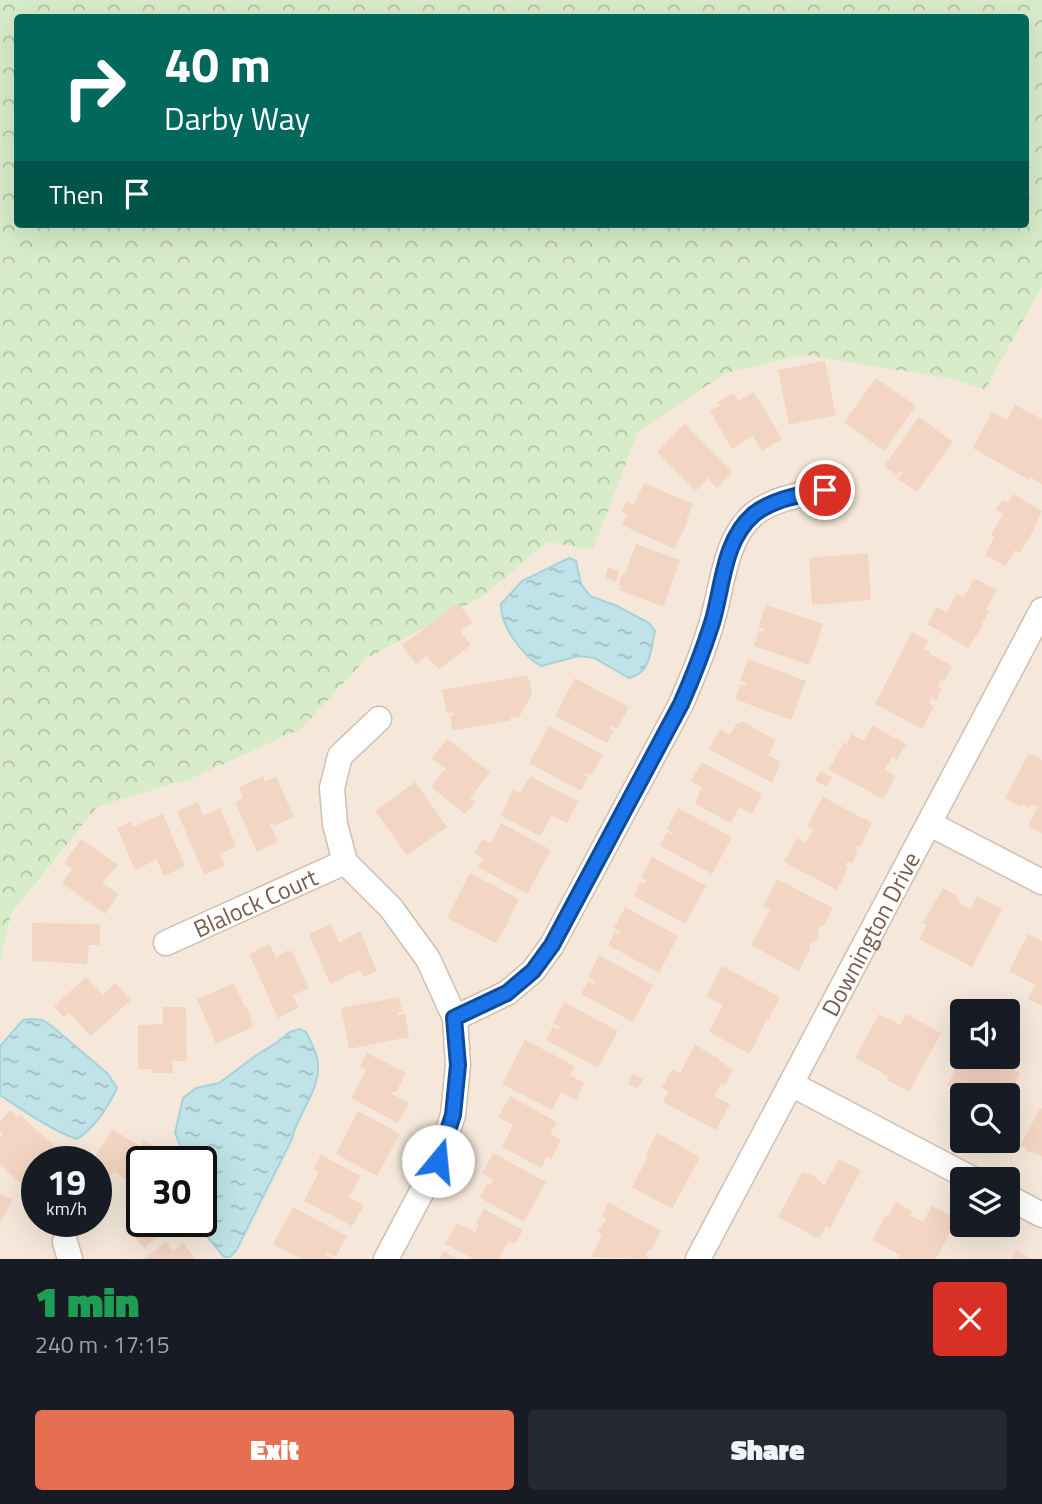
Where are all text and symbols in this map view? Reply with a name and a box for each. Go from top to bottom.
text: 40 m [164,26,271,101]
icon: right [49,42,140,133]
text: Darby Way [164,94,310,142]
text: Then [49,175,104,214]
icon: arrive [118,175,156,213]
pin [795,460,855,520]
icon: arrive [806,471,844,509]
street label: Downington Drive [812,845,929,1022]
street label: Blalock Court [187,859,324,946]
map controls [950,999,1020,1237]
button: sound [950,999,1020,1069]
button: search [950,1083,1020,1153]
position arrow [401,1124,475,1198]
speed limit sign: 30 [126,1146,217,1237]
text: 19 [47,1155,86,1209]
button: layers [950,1167,1020,1237]
text: km/h [46,1195,87,1222]
text: 1 min [35,1269,139,1333]
button: close [933,1282,1007,1356]
text: 240 m · 17:15 [35,1327,170,1362]
button: Exit [35,1410,514,1490]
button: Share [528,1410,1007,1490]

